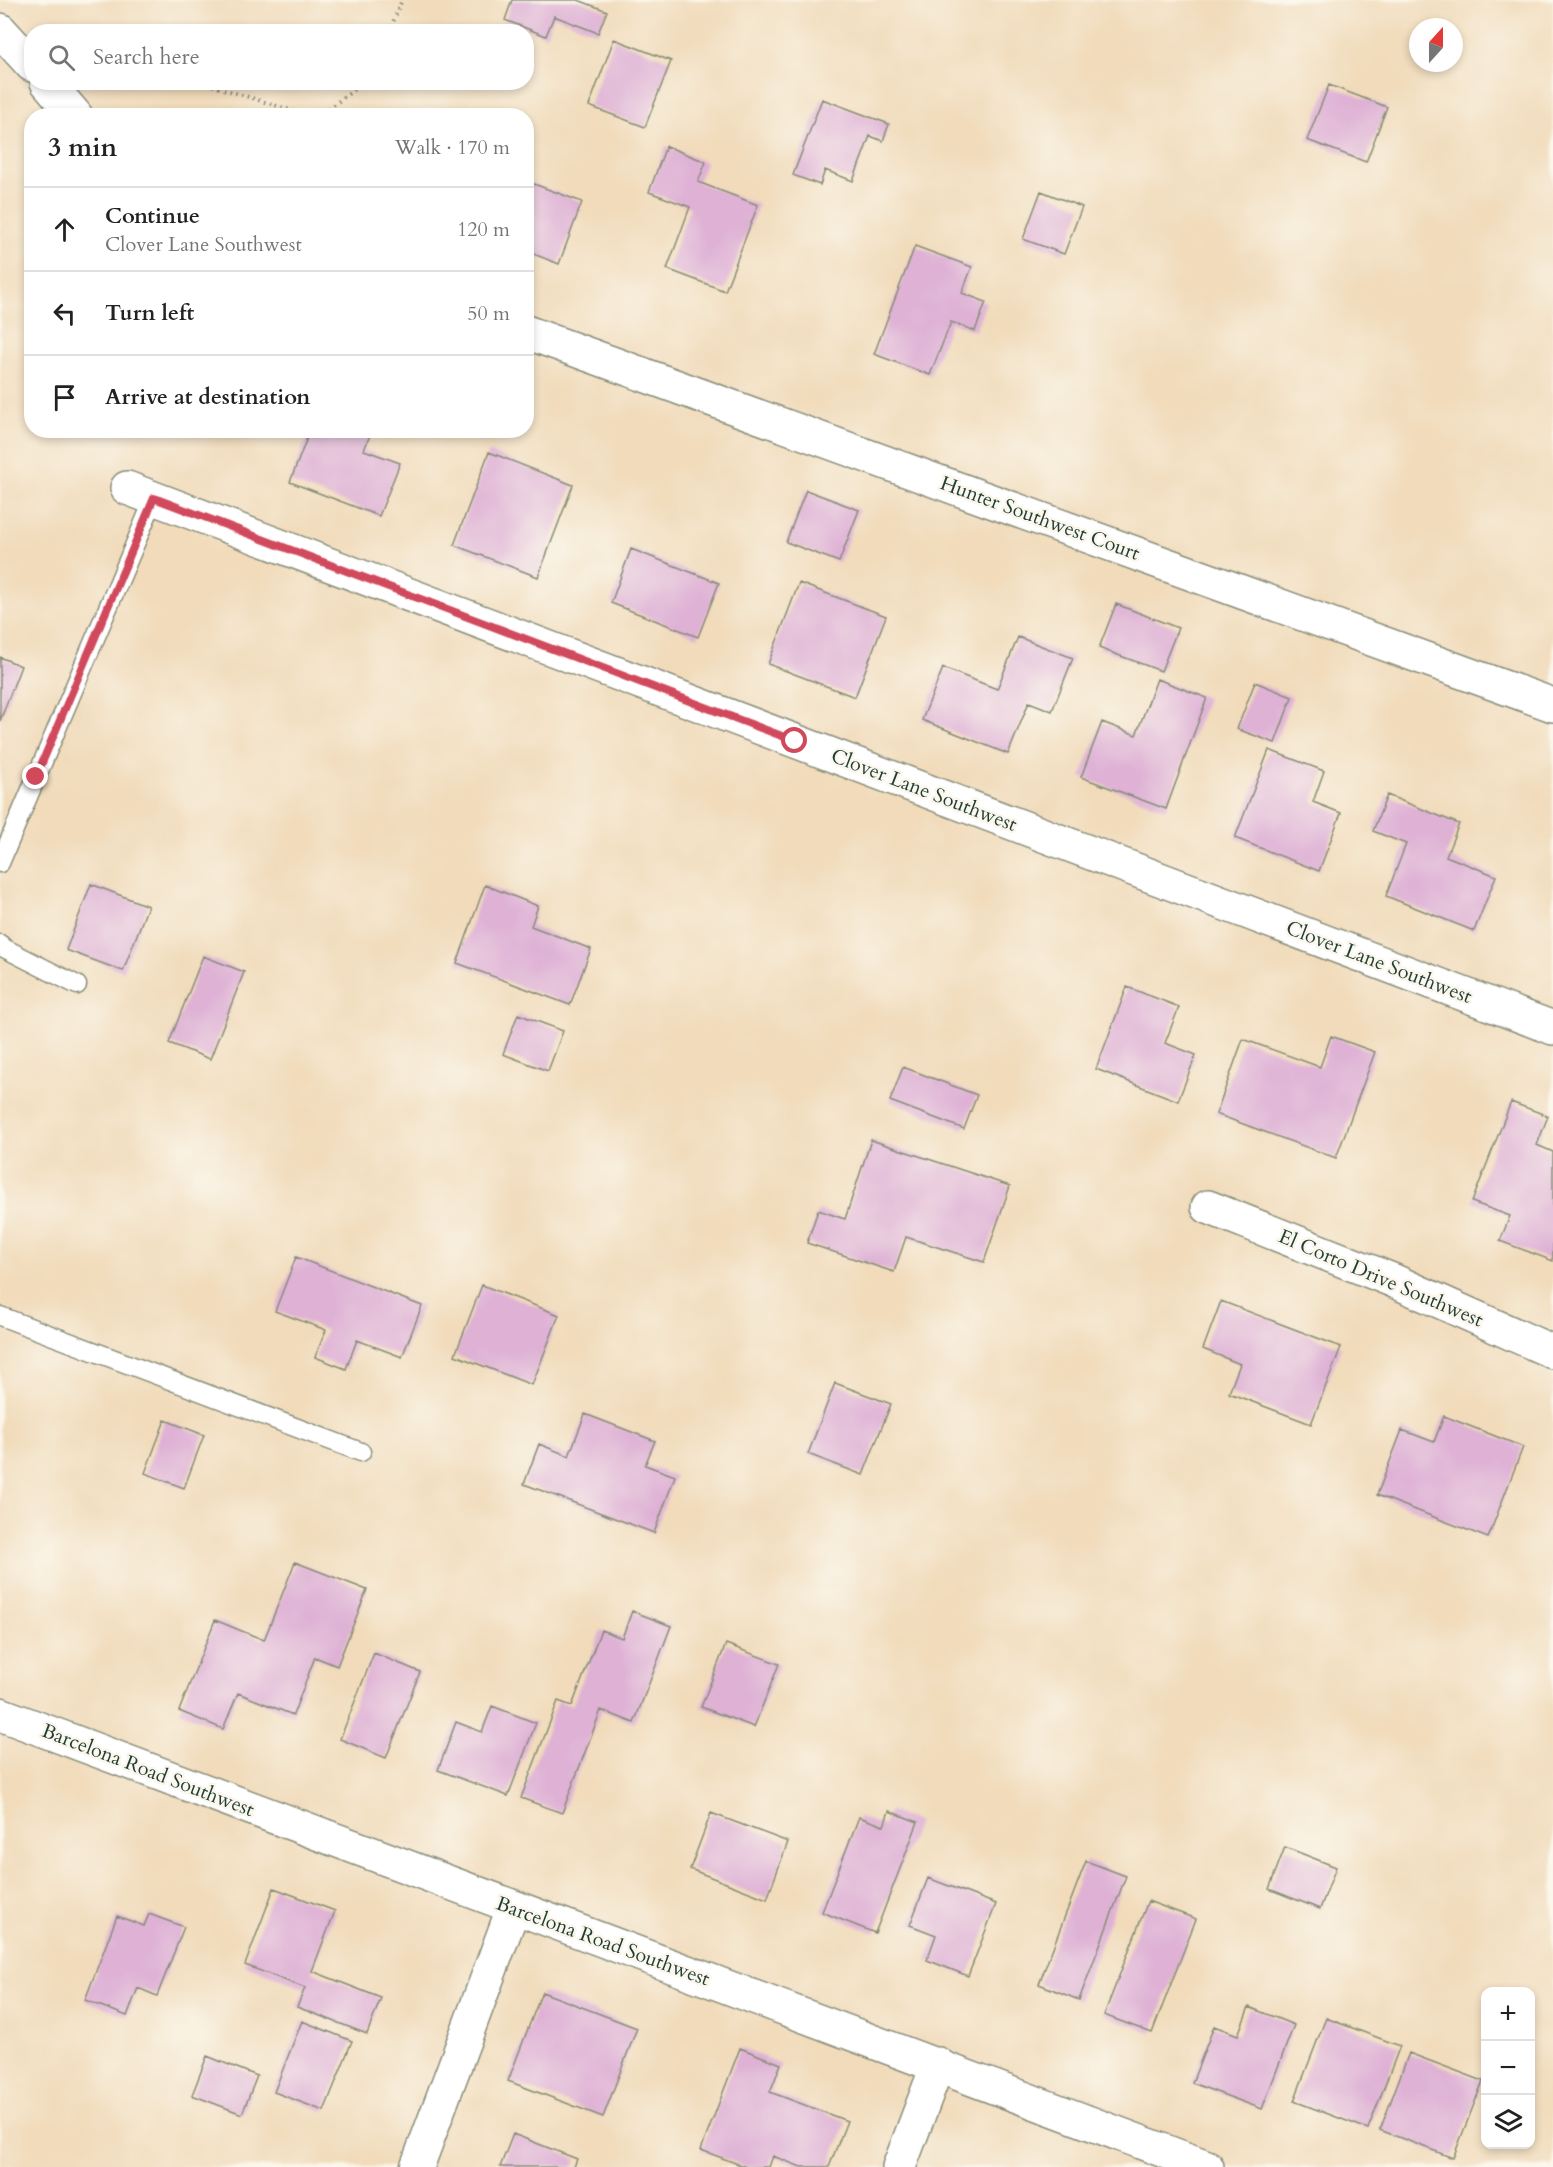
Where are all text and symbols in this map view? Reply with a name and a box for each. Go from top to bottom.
north arrow [1409,18,1463,72]
search box [24,24,534,90]
icon: search [45,41,78,74]
text: Search here [93,42,200,72]
text: 3 min [48,130,117,165]
text: Walk · 170 m [395,134,510,161]
text: Continue [105,201,200,231]
icon: ahead [48,213,81,246]
text: 120 m [457,216,510,243]
text: Clover Lane Southwest [105,231,302,258]
icon: left [48,297,81,330]
text: Turn left [105,298,194,328]
text: 50 m [467,300,510,327]
icon: arrive [48,381,81,414]
text: Arrive at destination [105,382,310,412]
street label: Hunter Southwest Court [937,469,1144,567]
route start [781,727,807,753]
street label: Clover Lane Southwest [827,742,1021,838]
route end [22,763,48,789]
street label: Clover Lane Southwest [1282,914,1476,1010]
street label: El Corto Drive Southwest [1275,1223,1488,1334]
street label: Barcelona Road Southwest [38,1717,259,1823]
street label: Barcelona Road Southwest [492,1890,714,1992]
map controls [1481,1987,1535,2149]
button: + [1481,1987,1535,2041]
button: − [1481,2041,1535,2095]
button: layers [1481,2095,1535,2149]

